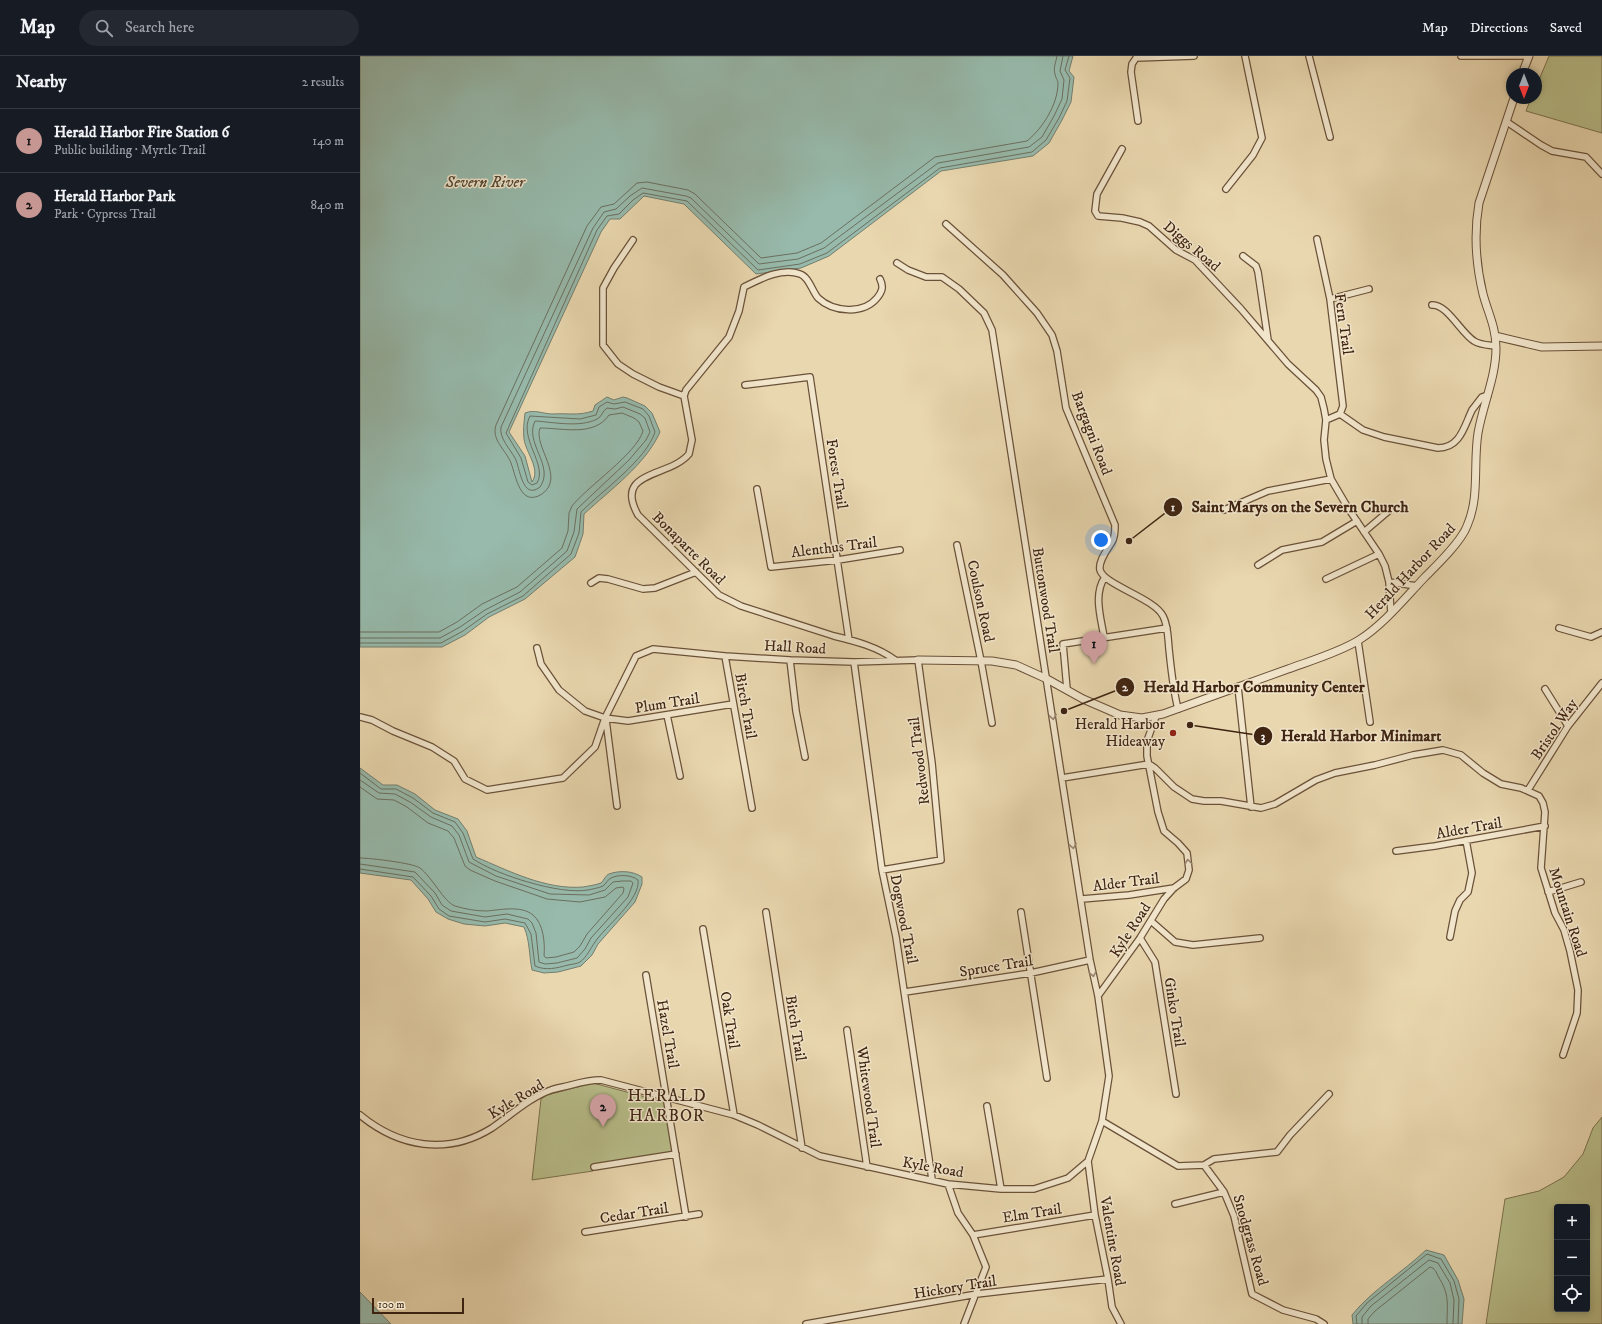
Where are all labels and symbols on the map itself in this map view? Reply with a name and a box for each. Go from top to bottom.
north arrow [1506,68,1542,104]
water label: Severn River [444,172,526,192]
street label: Diggs Road [1159,217,1225,276]
street label: Fern Trail [1330,292,1357,356]
street label: Bargagni Road [1067,389,1116,478]
street label: Forest Trail [822,438,852,511]
callout: Saint Marys on the Severn Church [1163,493,1417,521]
text: Saint Marys on the Severn Church [1191,497,1409,517]
text: 1 [1171,500,1176,515]
street label: Bonaparte Road [648,508,730,589]
street label: Herald Harbor Road [1361,519,1460,623]
your location [1091,530,1111,550]
street label: Alenthus Trail [790,533,878,562]
street label: Buttonwood Trail [1028,546,1063,655]
street label: Coulson Road [963,558,999,644]
pin: 1 [1081,631,1107,664]
street label: Hall Road [763,636,827,659]
street label: Birch Trail [730,672,761,741]
callout: Herald Harbor Community Center [1115,673,1373,701]
text: Herald Harbor Community Center [1143,677,1366,697]
text: 2 [1122,680,1129,695]
street label: Plum Trail [633,689,701,718]
street label: Bristol Way [1527,694,1582,764]
one-way arrow [1048,714,1057,720]
street label: Redwood Trail [905,715,934,806]
place label: Herald Harbor Hideaway [1075,715,1166,751]
callout: Herald Harbor Minimart [1253,722,1449,750]
text: Herald Harbor Minimart [1281,726,1442,746]
marker: Herald Harbor Hideaway [1168,728,1178,738]
text: 3 [1261,729,1266,744]
street label: Alder Trail [1435,813,1504,844]
one-way arrow [1068,842,1077,849]
one-way arrow [1184,859,1193,865]
street label: Mountain Road [1544,865,1591,960]
street label: Alder Trail [1092,869,1161,896]
street label: Dogwood Trail [885,873,922,966]
street label: Kyle Road [1106,899,1155,961]
street label: Spruce Trail [958,951,1035,982]
one-way arrow [1089,971,1097,977]
street label: Ginko Trail [1160,976,1189,1049]
street label: Oak Trail [716,990,743,1051]
street label: Birch Trail [781,994,810,1063]
street label: Hazel Trail [652,998,683,1070]
street label: Whitewood Trail [852,1044,885,1149]
street label: Kyle Road [485,1075,548,1123]
district label: HERALD HARBOR [627,1085,707,1127]
pin: 2 [590,1094,616,1127]
street label: Kyle Road [901,1153,965,1182]
street label: Snodgrass Road [1228,1192,1273,1288]
street label: Valentine Road [1095,1194,1130,1288]
street label: Cedar Trail [599,1199,670,1228]
street label: Elm Trail [1001,1199,1064,1228]
street label: Hickory Trail [912,1272,998,1303]
scale bar [372,1296,464,1315]

